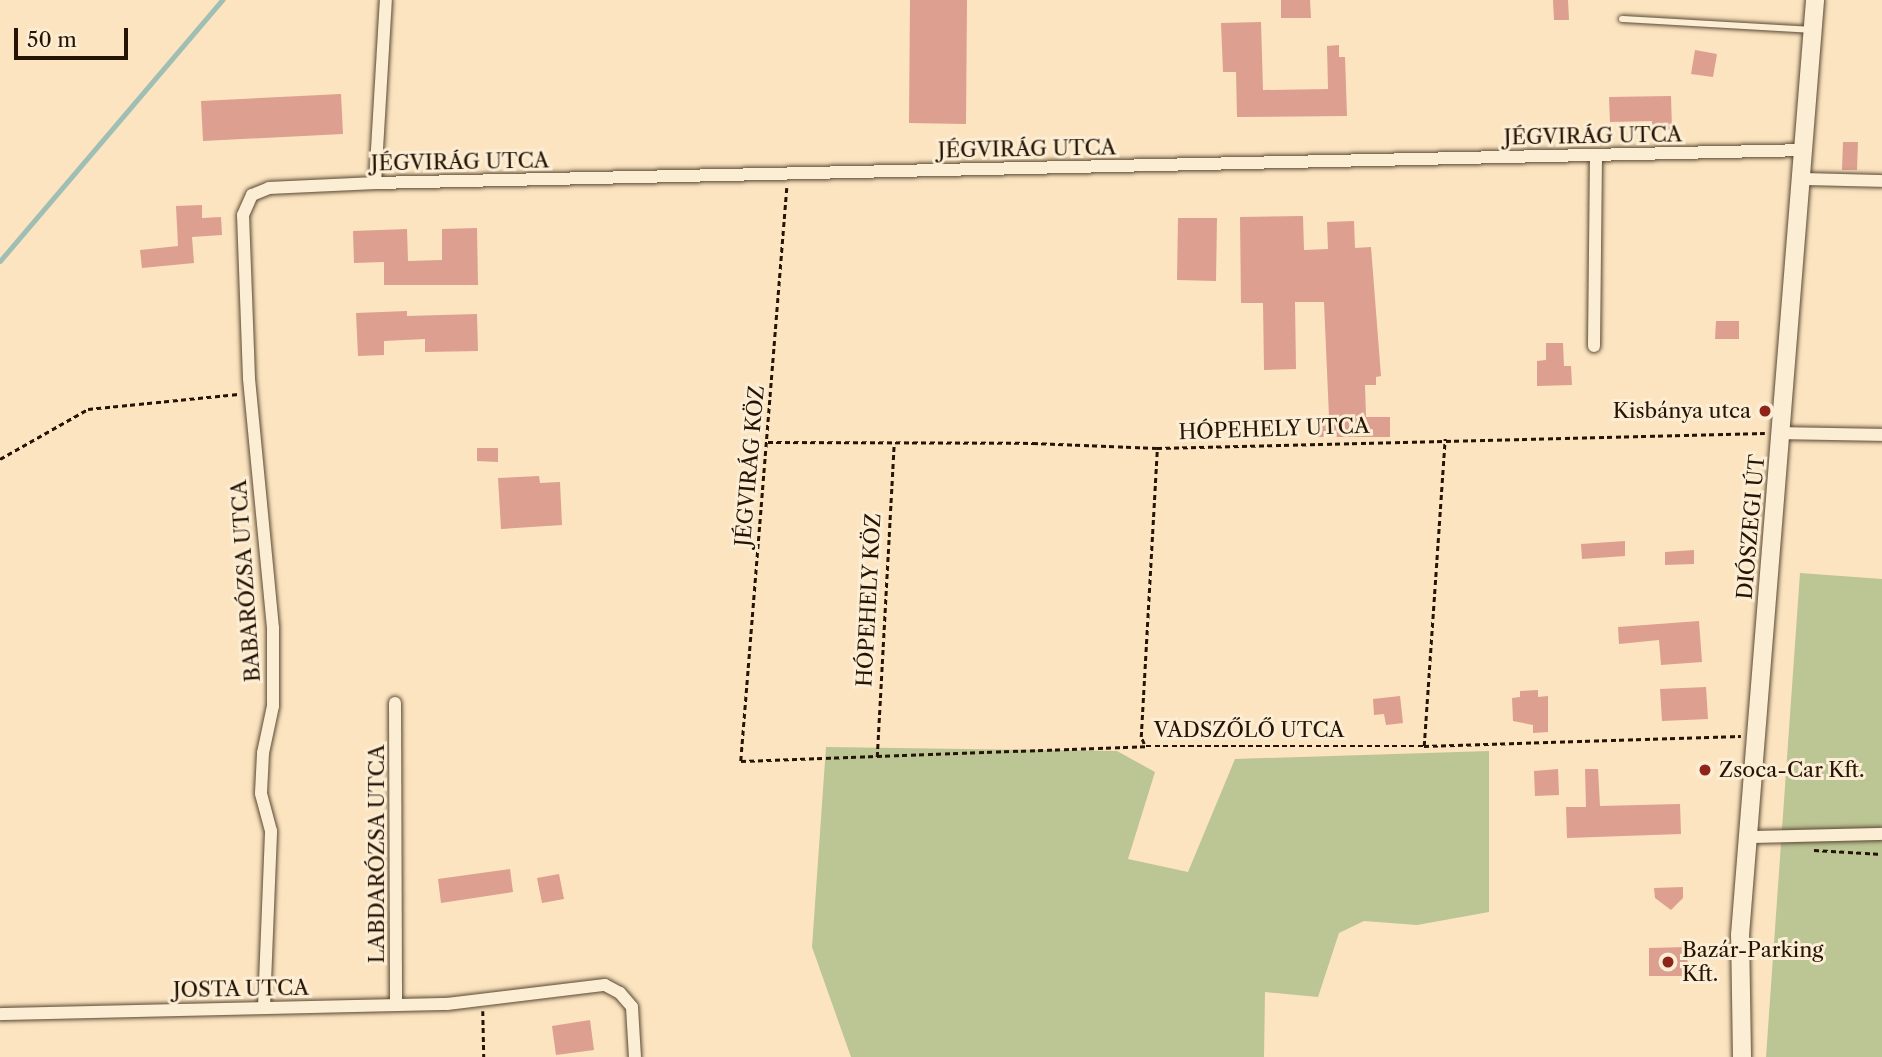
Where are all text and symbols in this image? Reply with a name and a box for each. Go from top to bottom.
scale bar [18,14,131,58]
text: 50 m [27,27,77,52]
street label: JÉGVIRÁG UTCA [1504,122,1682,150]
street label: JÉGVIRÁG UTCA [938,135,1116,163]
street label: JÉGVIRÁG UTCA [371,148,549,176]
street label: JÉGVIRÁG KÖZ [730,384,770,548]
place label: Kisbánya utca [1612,398,1751,424]
marker: Kisbánya utca [1757,403,1773,419]
street label: HÓPEHELY UTCA [1178,413,1370,445]
street label: DIÓSZEGI ÚT [1732,453,1770,601]
street label: BABARÓZSA UTCA [226,479,266,683]
street label: HÓPEHELY KÖZ [852,512,886,688]
street label: VADSZŐLŐ UTCA [1154,717,1344,743]
street label: LABDARÓZSA UTCA [364,744,390,964]
place label: Zsoca-Car Kft. [1719,757,1865,783]
marker: Zsoca-Car Kft. [1697,762,1713,778]
place label: Bazár-Parking Kft. [1682,937,1823,987]
marker: Bazár-Parking Kft. [1660,954,1676,970]
street label: JOSTA UTCA [173,975,309,1003]

